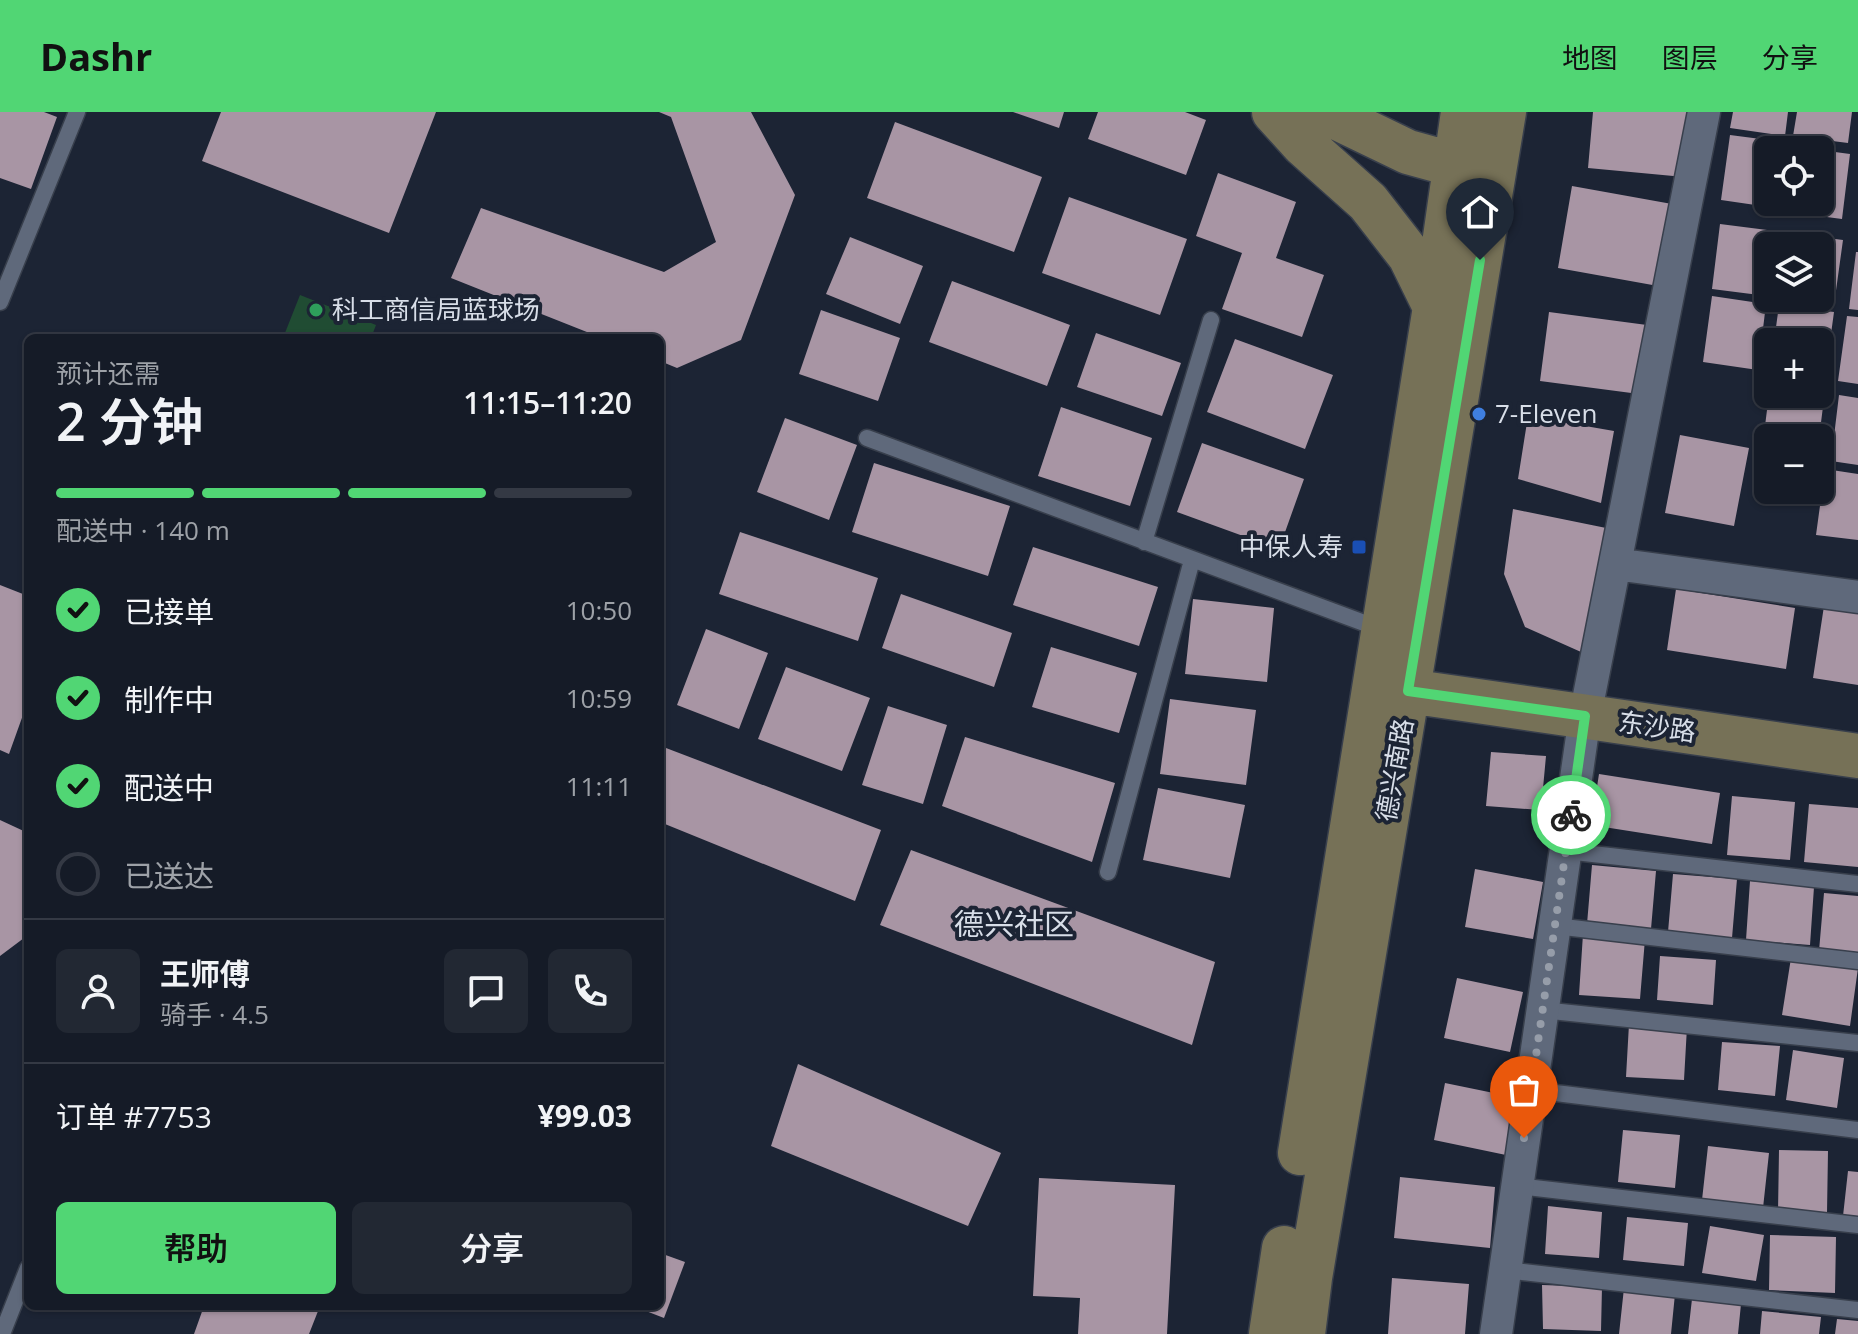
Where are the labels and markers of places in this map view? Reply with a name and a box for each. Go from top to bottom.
pin [1446,178,1514,260]
place label: 科工商信局蓝球场 [332,291,540,327]
marker: 科工商信局蓝球场 [307,301,325,319]
place label: 7-Eleven [1495,395,1597,431]
marker: 7-Eleven [1470,405,1488,423]
place label: 中保人寿 [1239,528,1343,564]
marker: 中保人寿 [1350,538,1368,556]
pin [1490,1056,1558,1138]

